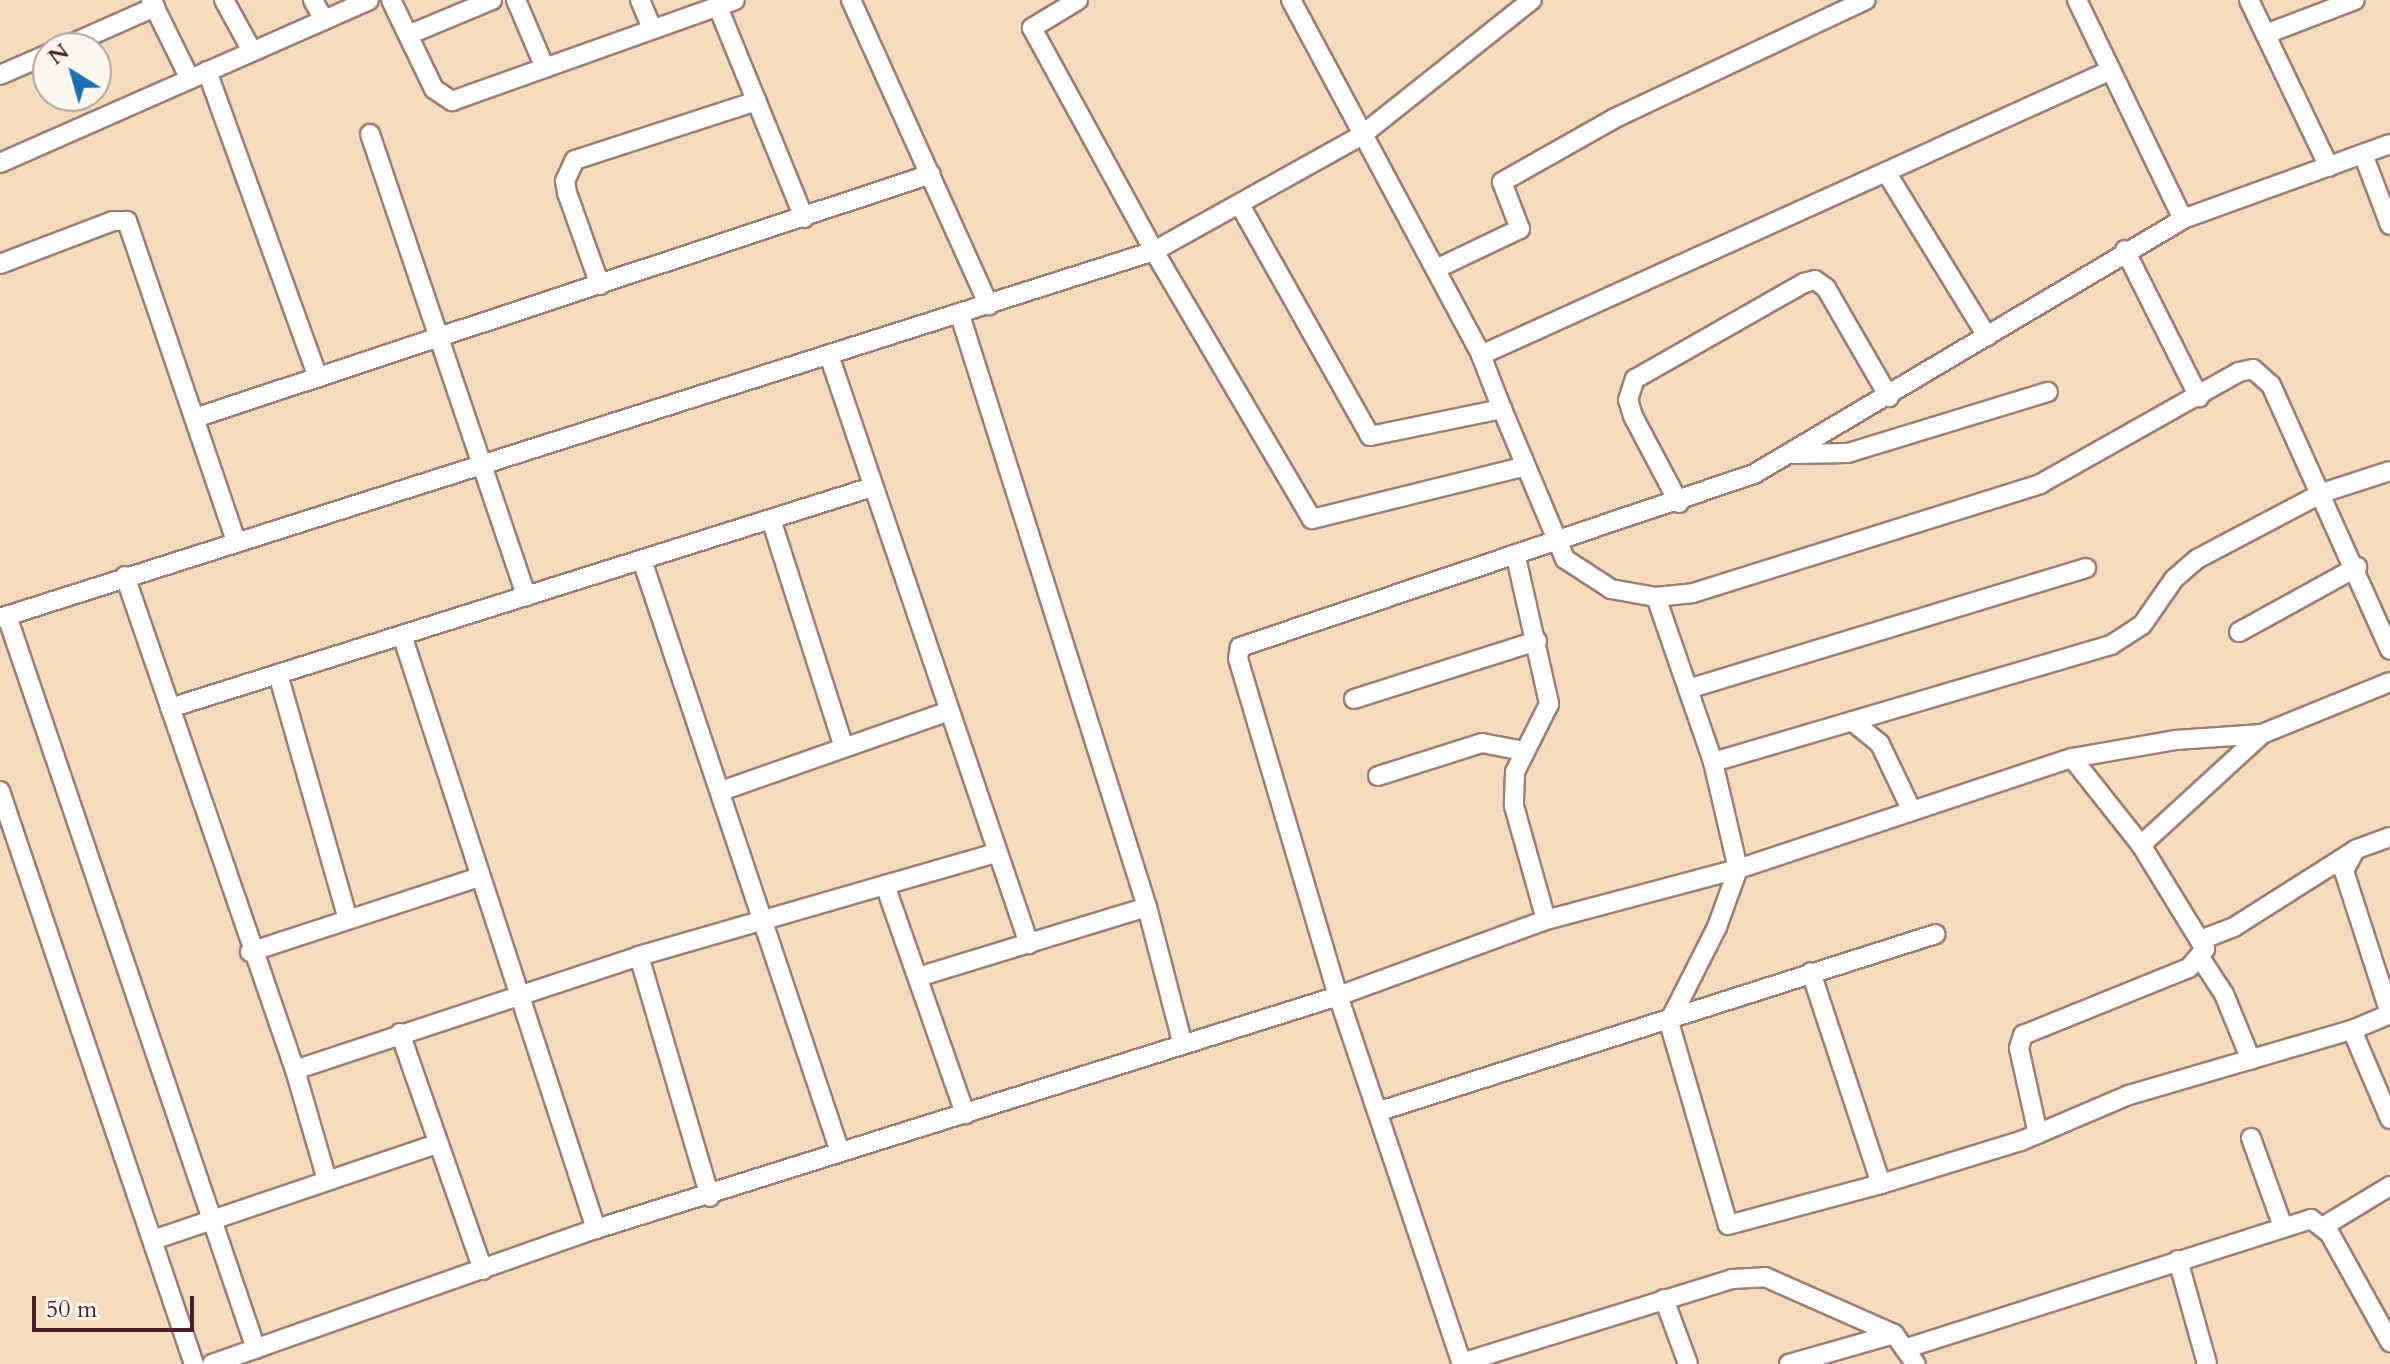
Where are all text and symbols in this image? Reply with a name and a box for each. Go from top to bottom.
north arrow [32,32,112,112]
text: N [42,37,75,72]
scale bar [36,1280,198,1330]
text: 50 m [46,1293,97,1326]

